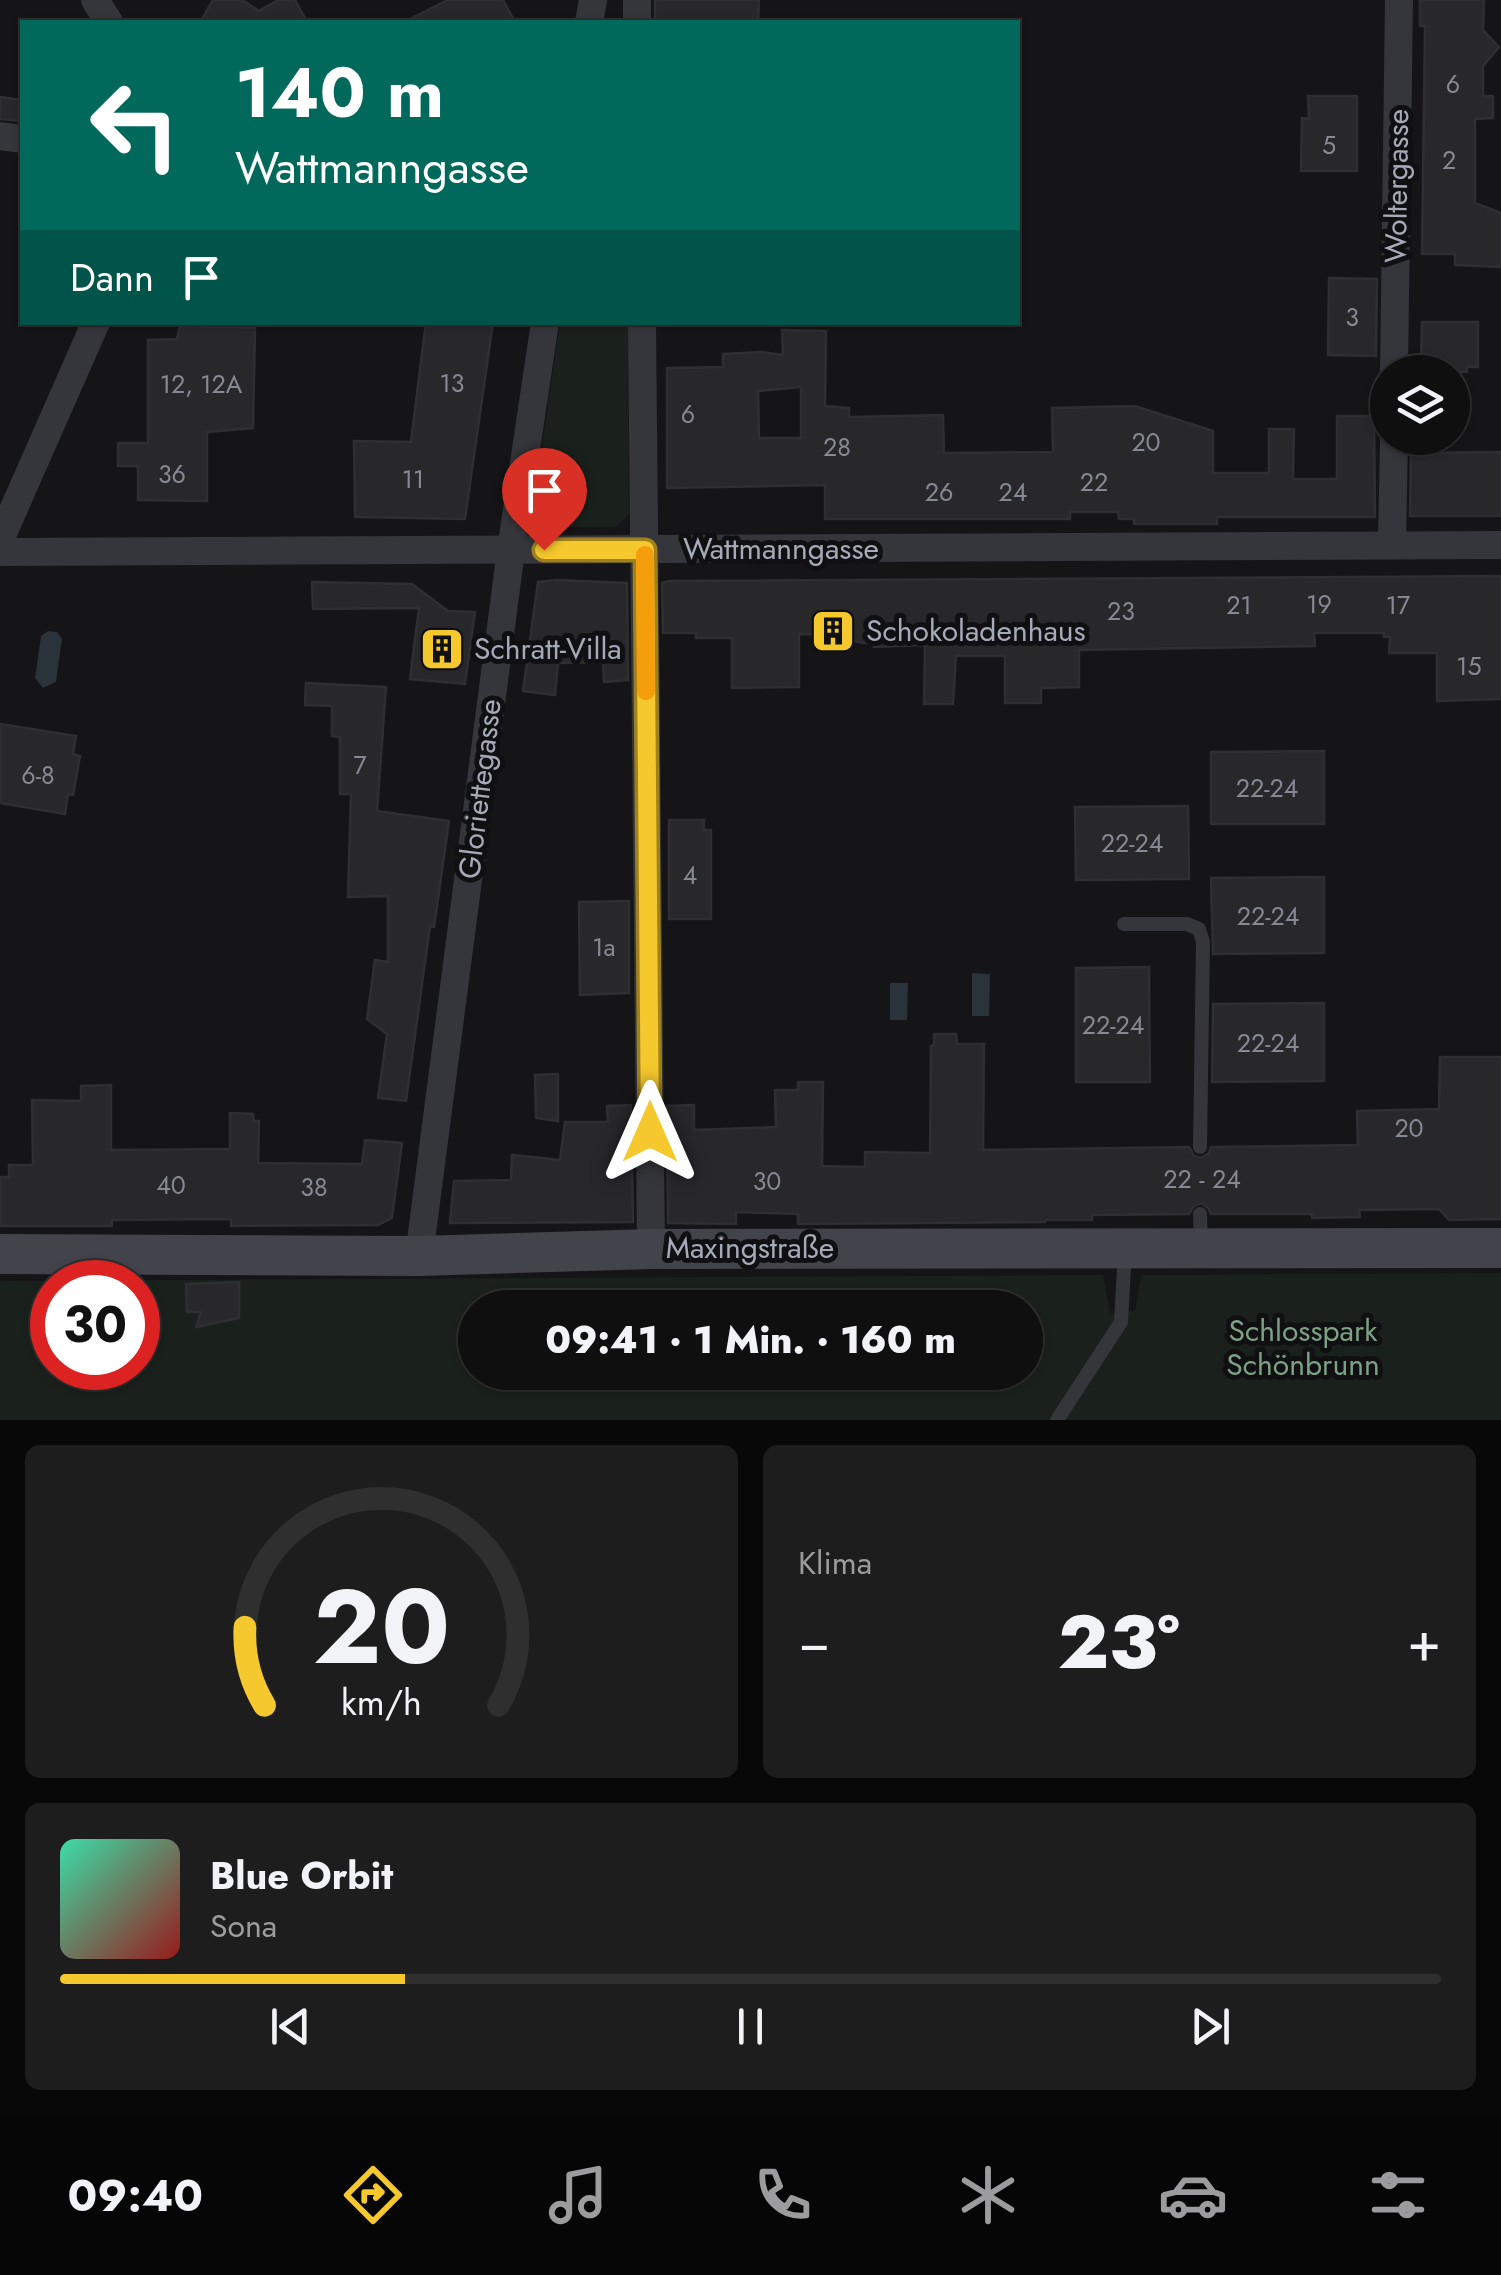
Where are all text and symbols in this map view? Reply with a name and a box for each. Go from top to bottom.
text: 140 m [235,42,444,143]
icon: left [70,60,200,190]
house number: 6 [1446,66,1460,102]
street label: Woltergasse [1374,109,1419,263]
house number: 5 [1322,127,1336,163]
text: Wattmanngasse [235,135,529,200]
house number: 2 [1442,142,1456,178]
text: Dann [70,250,154,305]
icon: arrive [174,250,229,305]
house number: 3 [1345,299,1359,335]
map controls [1370,355,1470,455]
button: layers [1370,355,1470,455]
house number: 13 [440,365,464,401]
house number: 12, 12A [160,366,243,402]
house number: 6 [681,396,695,432]
house number: 20 [1131,424,1161,460]
house number: 28 [823,429,851,465]
pin [502,448,587,551]
house number: 36 [158,456,186,492]
house number: 11 [402,461,424,497]
icon: arrive [517,463,572,518]
house number: 22 [1080,464,1108,500]
house number: 26 [925,474,953,510]
house number: 24 [999,474,1027,510]
street label: Wattmanngasse [683,527,879,570]
house number: 19 [1306,586,1332,622]
house number: 21 [1226,587,1252,623]
house number: 17 [1386,587,1410,623]
house number: 23 [1107,593,1135,629]
building icon: Schokoladenhaus [810,608,856,654]
place label: Schokoladenhaus [866,609,1086,652]
building icon: Schratt-Villa [419,626,465,672]
place label: Schratt-Villa [474,627,622,670]
house number: 15 [1456,648,1482,684]
street label: Gloriettegasse [447,696,512,881]
house number: 7 [353,747,367,783]
house number: 6-8 [21,757,55,793]
house number: 22-24 [1236,770,1298,806]
house number: 22-24 [1101,825,1163,861]
house number: 4 [683,857,697,893]
house number: 22-24 [1237,898,1299,934]
house number: 1a [592,929,616,965]
house number: 22-24 [1082,1007,1144,1043]
house number: 22-24 [1237,1025,1299,1061]
position arrow [598,1080,702,1184]
house number: 20 [1394,1110,1424,1146]
house number: 22 - 24 [1163,1161,1241,1197]
house number: 30 [753,1163,781,1199]
house number: 40 [156,1167,186,1203]
house number: 38 [300,1169,328,1205]
street label: Maxingstraße [666,1226,834,1269]
speed limit sign: 30 [30,1260,160,1390]
park label: Schlosspark Schönbrunn [1226,1309,1380,1386]
text: 09:41 · 1 Min. · 160 m [545,1312,956,1367]
text: Klima [798,1540,872,1586]
text: 20 [313,1552,450,1702]
text: 23° [1058,1588,1180,1696]
text: − [798,1602,830,1682]
text: + [1407,1602,1441,1682]
text: km/h [341,1677,422,1728]
text: Blue Orbit [210,1848,393,1903]
text: Sona [210,1903,277,1949]
icon: previous [263,1999,318,2054]
icon: pause [723,1999,778,2054]
icon: next [1183,1999,1238,2054]
icon: directions [338,2160,408,2230]
icon: music [543,2160,613,2230]
icon: phone [748,2160,818,2230]
icon: climate [953,2160,1023,2230]
icon: car [1158,2160,1228,2230]
icon: filters [1363,2160,1433,2230]
text: 09:40 [68,2163,203,2228]

